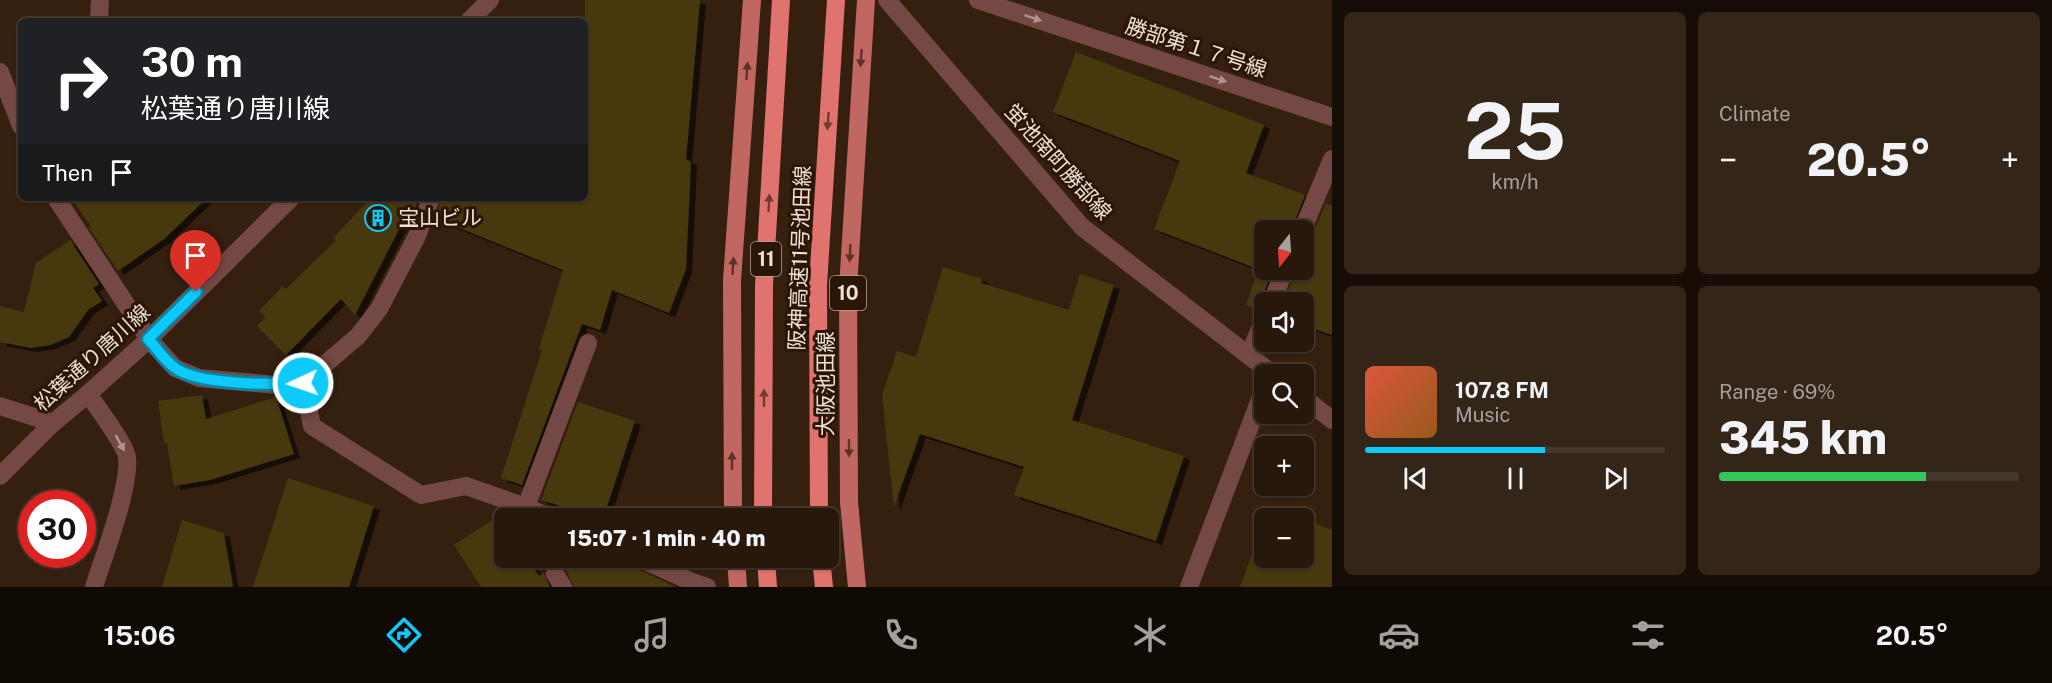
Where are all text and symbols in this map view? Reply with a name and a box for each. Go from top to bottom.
street label: 勝部第１７号線 [1122,13,1270,82]
one-way arrow [1024,14,1042,24]
text: 30 m [141,37,243,86]
icon: right [42,42,120,120]
one-way arrow [857,49,866,68]
one-way arrow [742,62,752,81]
one-way arrow [1209,75,1227,85]
text: 25 [1464,85,1566,177]
text: 松葉通り唐川線 [141,92,330,124]
street label: 蛍池南町勝部線 [1000,99,1117,225]
text: Climate [1719,102,1791,126]
one-way arrow [824,112,833,131]
text: 20.5° [1807,133,1931,186]
text: − [1719,141,1737,179]
text: + [2001,141,2019,179]
icon: arrive [105,156,138,189]
text: Then [42,160,93,186]
street label: 阪神高速11号池田線 [784,165,815,351]
text: km/h [1491,170,1539,194]
one-way arrow [765,193,774,212]
building icon: 宝山ビル [363,203,393,233]
place label: 宝山ビル [398,205,482,230]
north arrow [1254,220,1314,280]
map controls [1254,220,1314,568]
pin [170,230,221,292]
icon: arrive [179,239,212,272]
road number: 11 [751,242,781,276]
one-way arrow [846,244,855,263]
one-way arrow [729,256,738,275]
road number: 10 [830,276,866,310]
button: sound [1254,292,1314,352]
street label: 松葉通り唐川線 [29,299,155,416]
street label: 大阪池田線 [813,332,838,437]
position arrow [271,351,335,415]
button: search [1254,364,1314,424]
text: 107.8 FM [1455,377,1549,403]
text: Range · 69% [1719,380,1835,404]
one-way arrow [759,388,768,407]
text: Music [1455,403,1510,427]
text: 345 km [1719,411,1887,464]
one-way arrow [115,435,125,452]
button: + [1254,436,1314,496]
one-way arrow [844,438,854,457]
one-way arrow [727,451,737,470]
icon: previous [1399,462,1432,495]
icon: pause [1499,462,1532,495]
icon: next [1599,462,1632,495]
speed limit sign: 30 [18,490,96,568]
button: − [1254,508,1314,568]
text: 15:07 · 1 min · 40 m [567,525,766,551]
icon: directions [383,614,425,656]
icon: music [631,614,673,656]
icon: phone [880,614,922,656]
icon: climate [1129,614,1171,656]
icon: car [1378,614,1420,656]
icon: filters [1627,614,1669,656]
text: 15:06 [103,619,176,651]
text: 20.5° [1876,619,1949,651]

